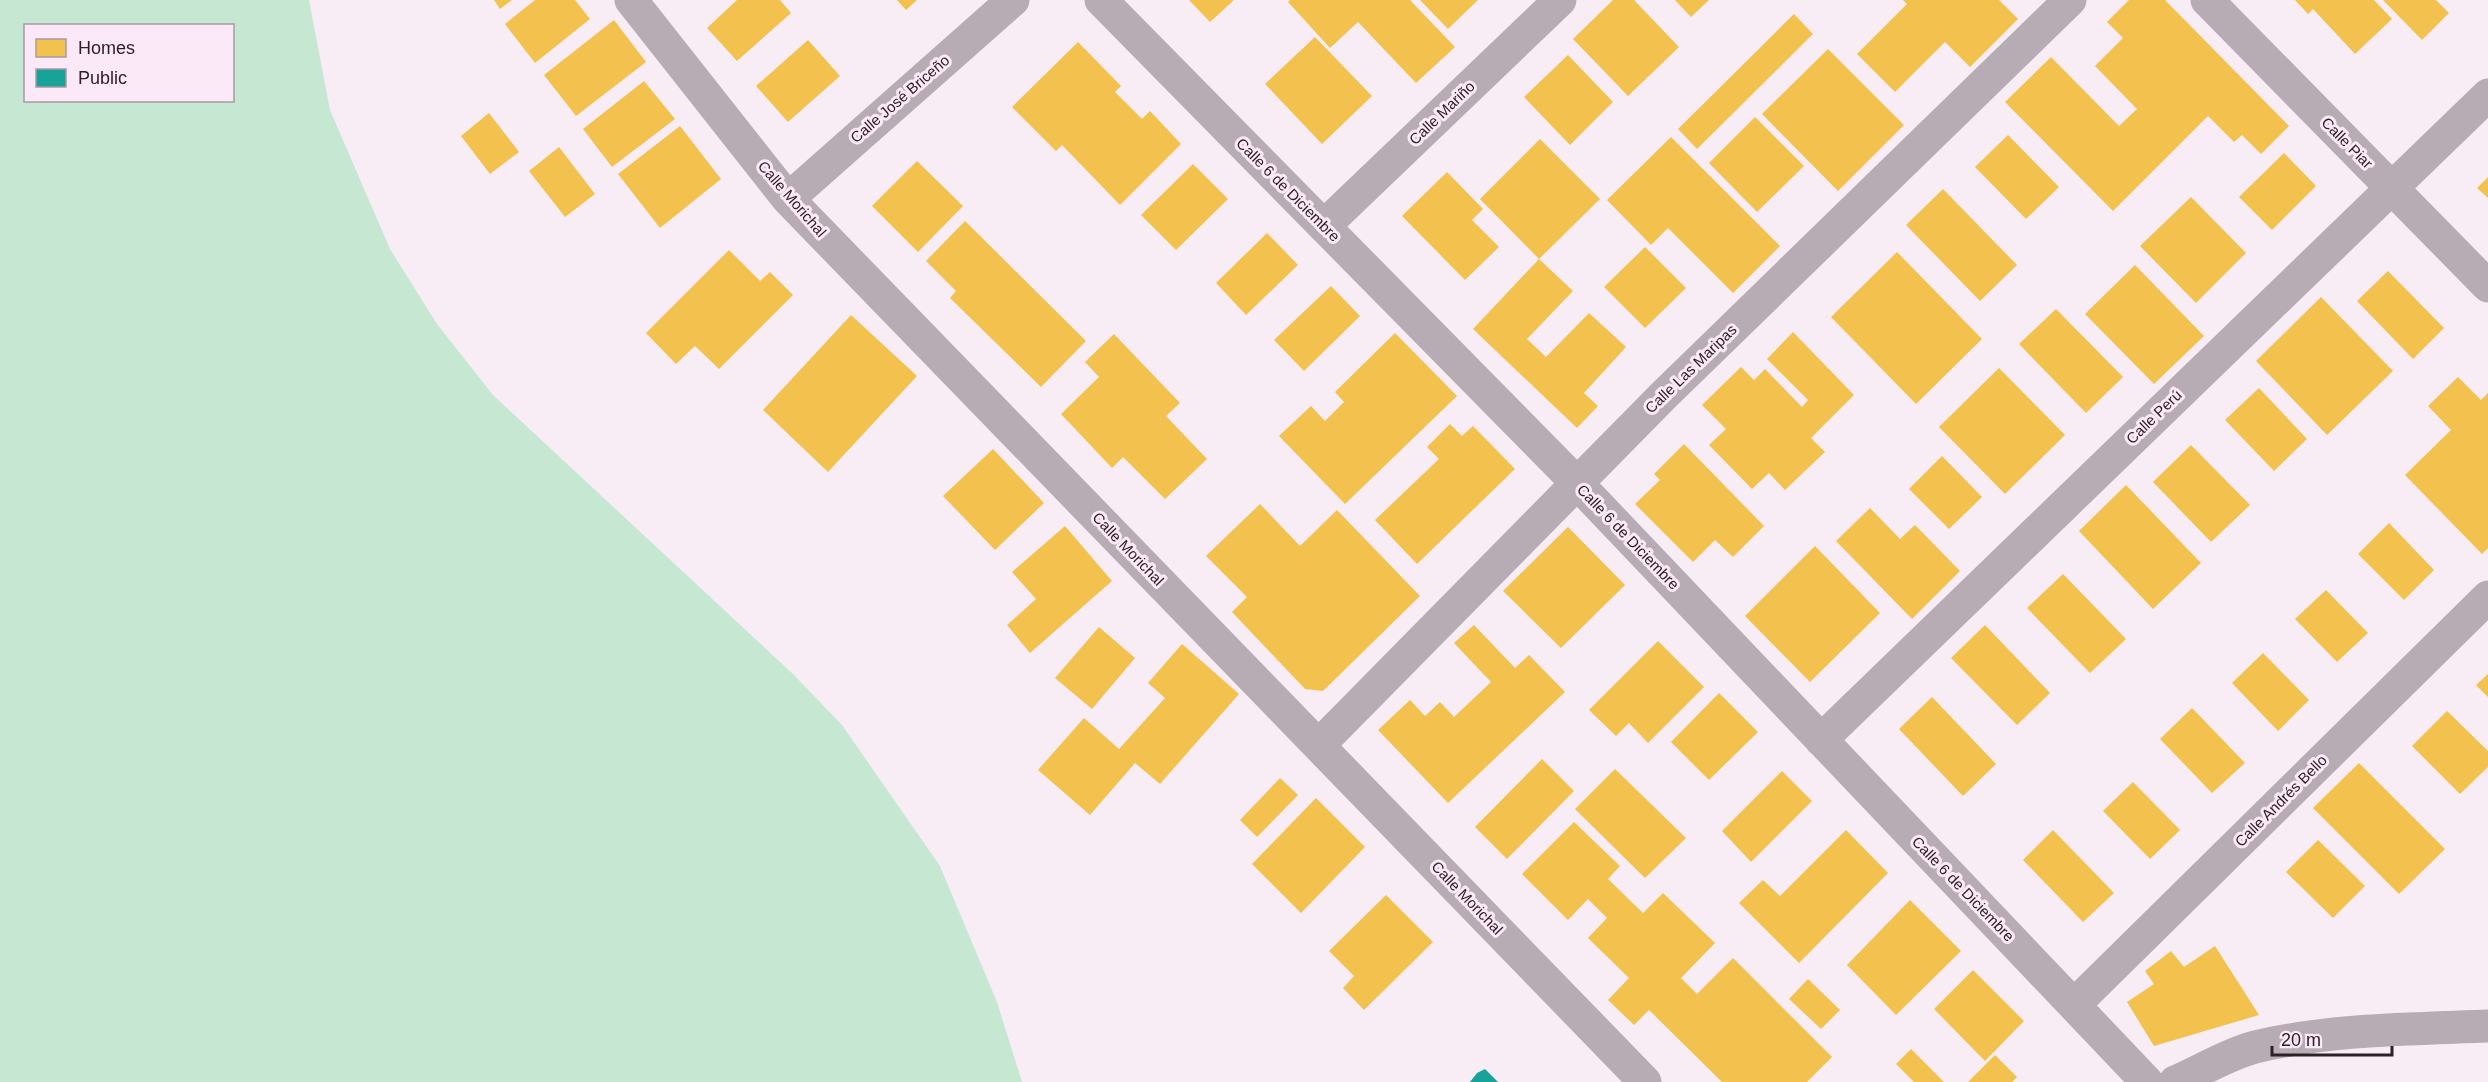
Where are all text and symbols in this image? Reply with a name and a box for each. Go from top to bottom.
legend [24,24,234,102]
text: Homes [78,38,135,58]
street label: Calle José Briceño [847,51,952,146]
text: Public [78,68,127,88]
street label: Calle Mariño [1405,77,1478,148]
street label: Calle Piar [2318,114,2376,172]
street label: Calle 6 de Diciembre [1233,134,1344,245]
street label: Calle Morichal [755,157,830,240]
street label: Calle Las Maripas [1642,321,1740,416]
street label: Calle Perú [2123,386,2185,447]
street label: Calle 6 de Diciembre [1574,481,1683,593]
street label: Calle Morichal [1089,509,1167,589]
street label: Calle Andrés Bello [2231,751,2330,850]
street label: Calle 6 de Diciembre [1909,833,2018,945]
street label: Calle Morichal [1428,858,1506,938]
scale bar [2272,1019,2392,1057]
text: 20 m [2281,1030,2321,1050]

